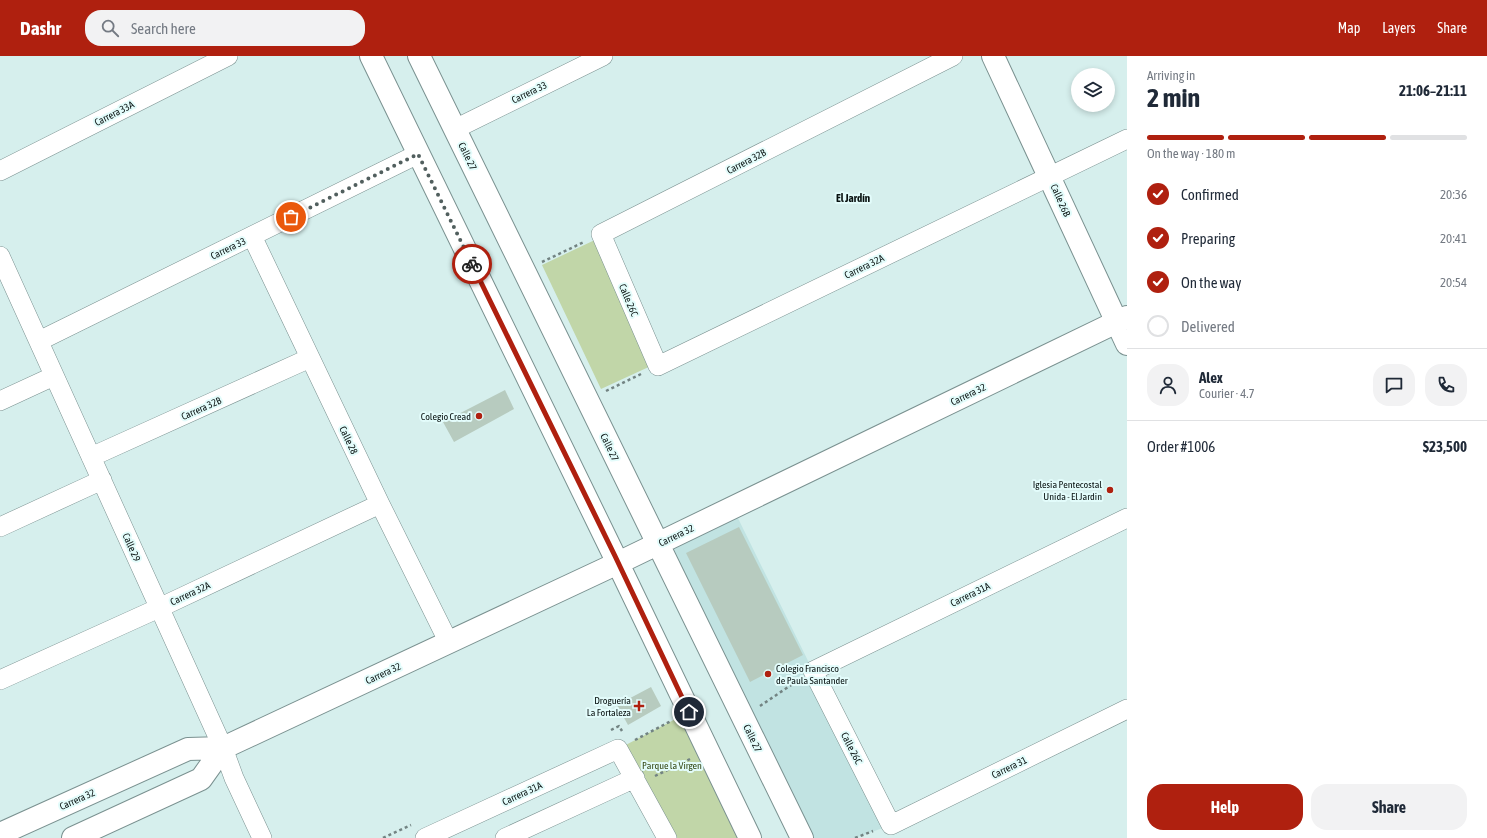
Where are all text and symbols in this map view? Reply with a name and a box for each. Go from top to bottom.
search box [85,10,365,46]
text: Dashr [20,17,61,39]
icon: search [99,17,121,39]
text: Search here [131,20,196,37]
text: Map [1338,20,1360,36]
text: Layers [1382,20,1415,36]
text: Share [1437,20,1467,36]
map controls [1071,68,1115,112]
button: layers [1071,68,1115,112]
text: Arriving in [1147,68,1195,83]
street label: Carrera 33 [510,79,549,106]
text: 21:06–21:11 [1399,82,1467,99]
text: 2 min [1147,83,1200,113]
street label: Carrera 33A [93,99,136,128]
street label: Calle 27 [456,140,479,172]
text: On the way · 180 m [1147,146,1235,161]
street label: Carrera 32B [725,147,768,176]
street label: Calle 26B [1049,182,1073,218]
icon: check [1147,183,1169,205]
text: Confirmed [1181,186,1239,203]
text: 20:36 [1440,187,1467,202]
district label: El Jardín [836,192,870,204]
pin [274,200,308,234]
icon: bag [280,206,302,228]
icon: check [1147,227,1169,249]
text: Preparing [1181,230,1235,247]
text: 20:41 [1440,231,1467,246]
street label: Carrera 33 [209,235,248,262]
courier [452,244,492,284]
street label: Carrera 32A [843,252,886,281]
icon: bike [461,253,483,275]
icon: check [1147,271,1169,293]
text: On the way [1181,274,1242,291]
text: 20:54 [1440,275,1467,290]
street label: Calle 26C [617,282,640,319]
text: Delivered [1181,318,1235,335]
button: person [1147,364,1189,406]
button: chat [1373,364,1415,406]
button: phone [1425,364,1467,406]
text: Alex [1199,369,1223,386]
street label: Carrera 32 [949,381,988,408]
text: Courier · 4.7 [1199,386,1255,401]
street label: Carrera 32B [180,395,223,422]
place label: Colegio Cread [421,411,471,422]
marker: Colegio Cread [474,411,484,421]
street label: Calle 28 [337,424,360,456]
street label: Calle 27 [598,431,621,463]
text: Order #1006 [1147,438,1215,455]
text: $23,500 [1423,438,1467,455]
place label: Iglesia Pentecostal Unida - El Jardin [1033,479,1102,502]
marker: Iglesia Pentecostal Unida - El Jardin [1105,485,1115,495]
street label: Carrera 32 [657,522,696,549]
street label: Calle 29 [120,531,143,563]
street label: Carrera 32A [169,579,212,607]
street label: Carrera 31A [949,580,992,609]
street label: Carrera 32 [364,660,403,686]
place label: Colegio Francisco de Paula Santander [776,663,849,686]
marker: Colegio Francisco de Paula Santander [763,669,773,679]
place label: Droguería La Fortaleza [587,695,631,718]
pin [672,695,706,729]
marker: Droguería La Fortaleza [634,701,644,711]
icon: home [678,701,700,723]
street label: Calle 27 [741,722,764,754]
street label: Calle 26C [839,731,864,766]
street label: Carrera 31 [990,754,1029,781]
park label: Parque la Virgen [642,760,702,771]
street label: Carrera 31A [501,779,544,807]
button: Help [1147,784,1303,830]
button: Share [1311,784,1467,830]
street label: Carrera 32 [58,787,97,812]

